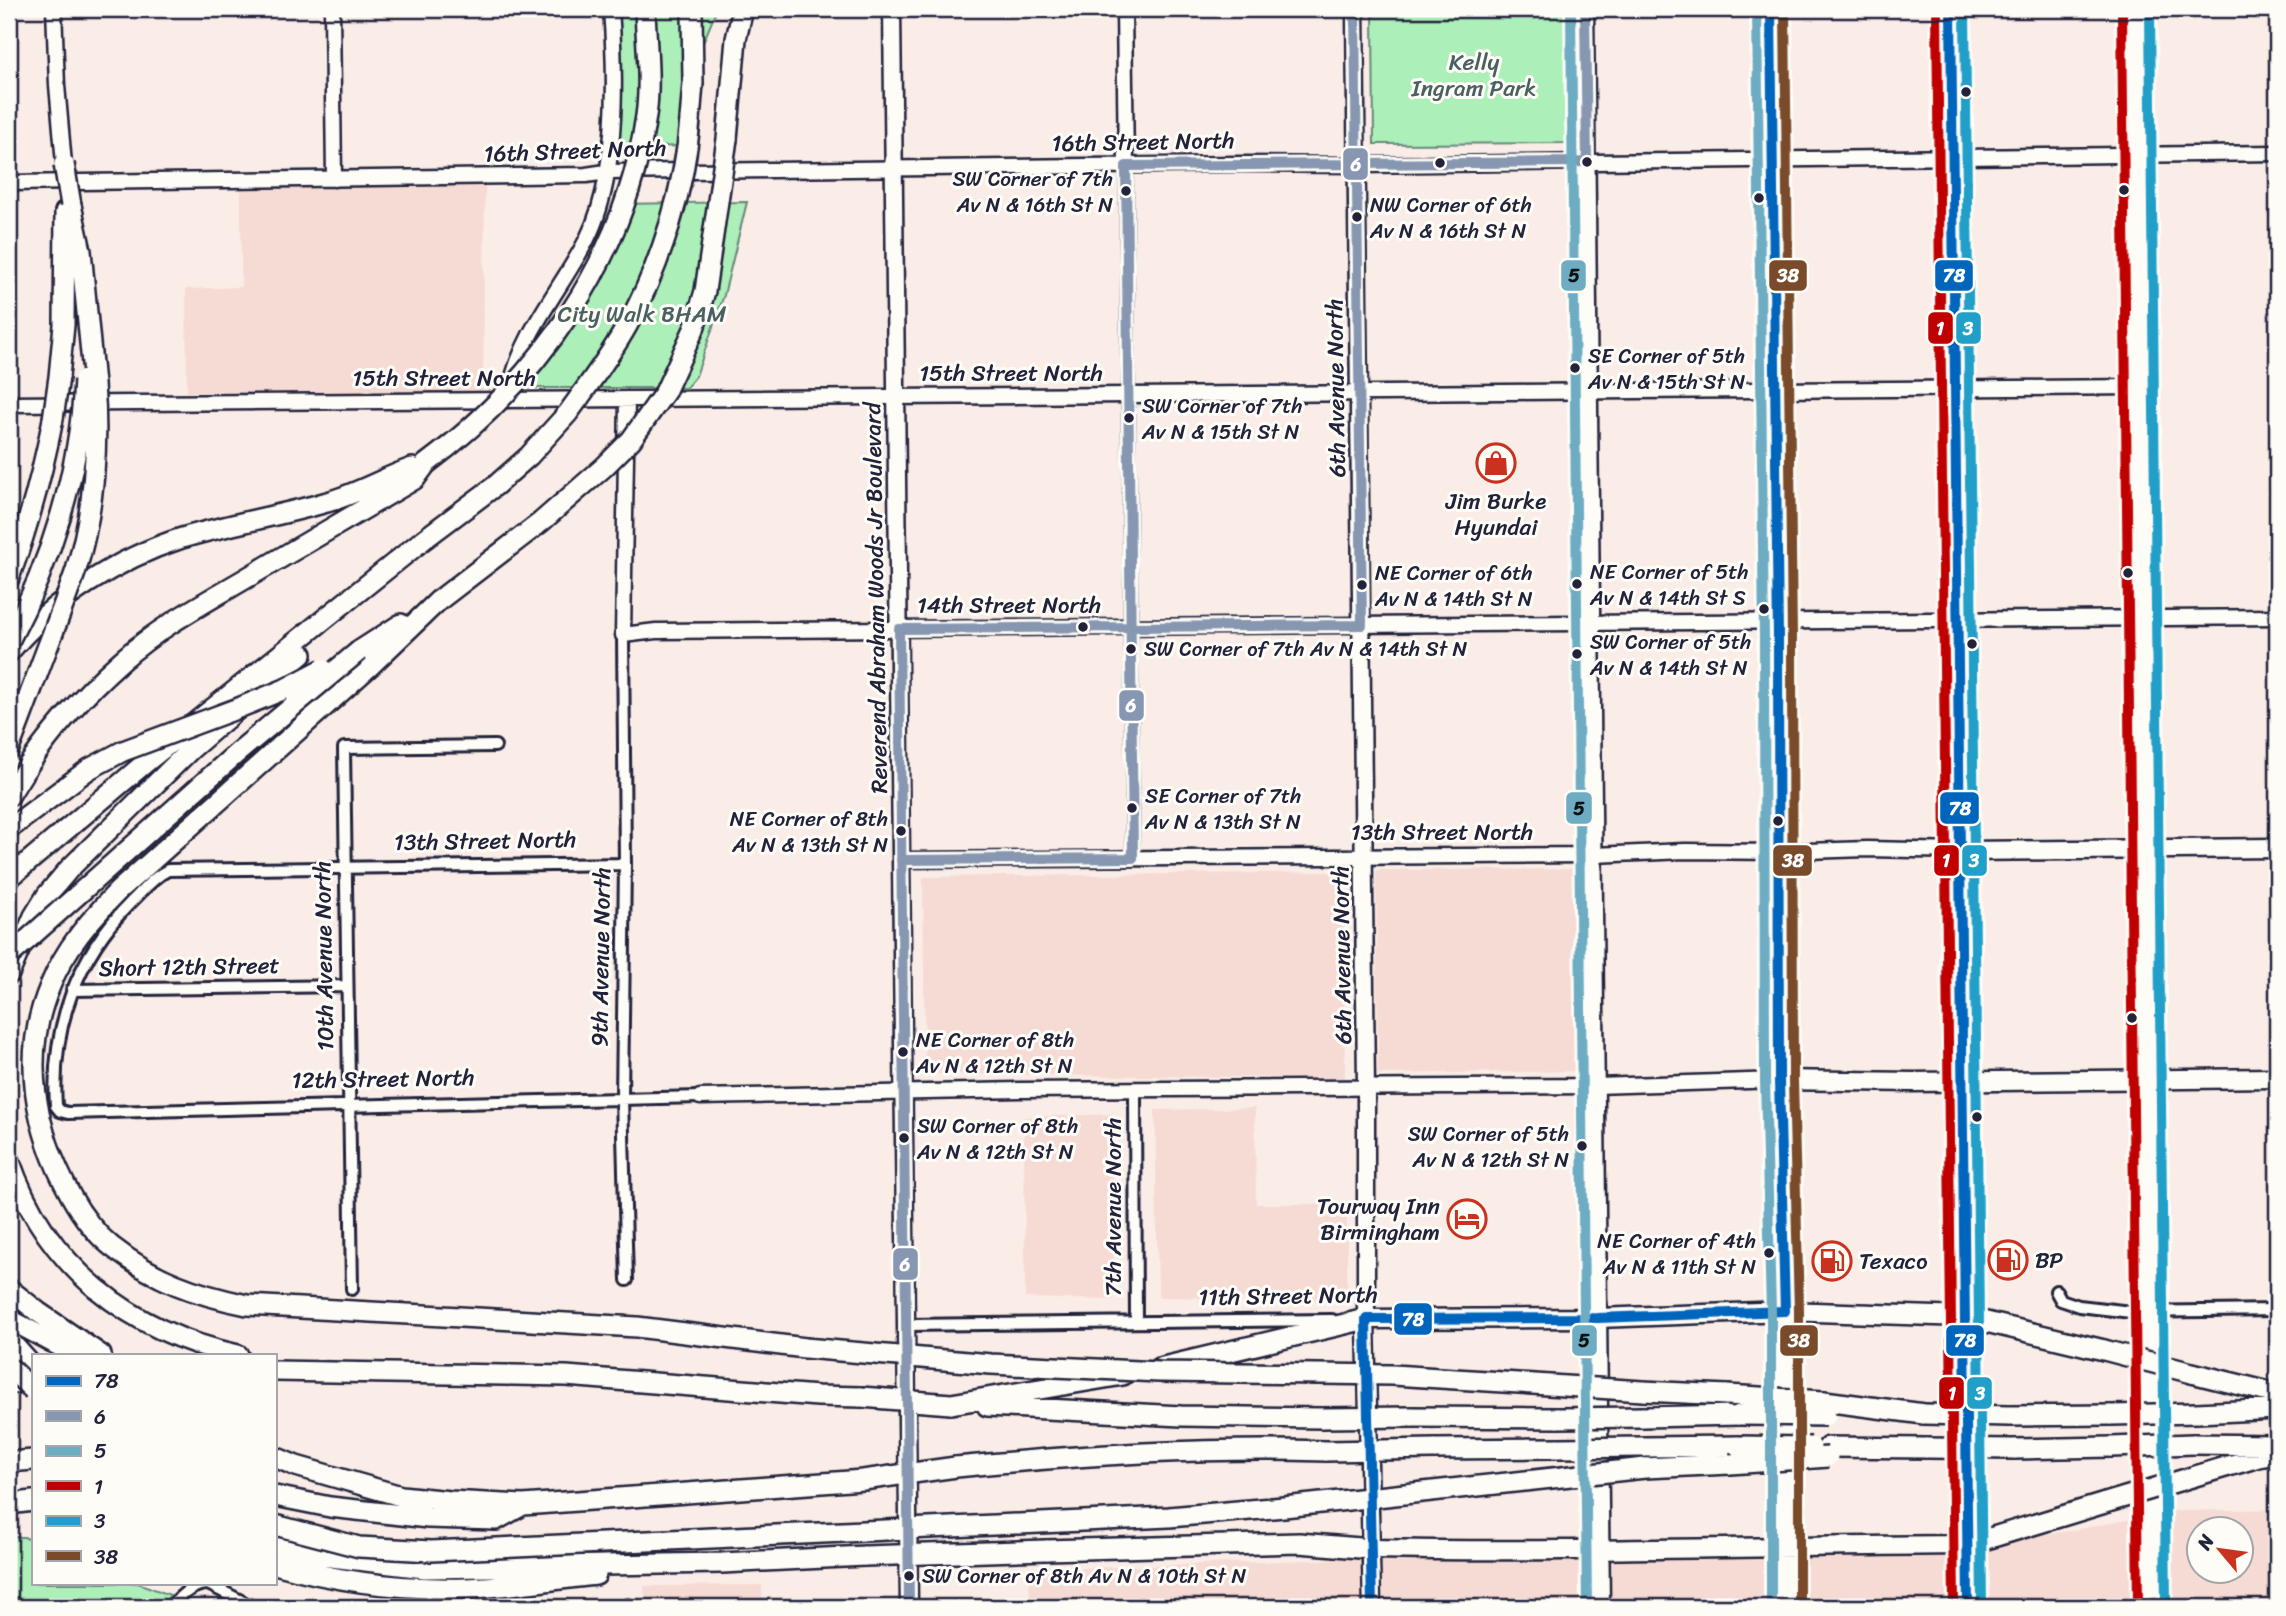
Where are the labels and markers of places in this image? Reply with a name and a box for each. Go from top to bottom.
unlabelled marker [1959,85,1973,99]
unlabelled marker [1580,155,1594,169]
unlabelled marker [1433,156,1447,170]
place label: SW Corner of 7th Av N & 16th St N [953,160,1113,224]
unlabelled marker [2117,183,2131,197]
marker: SW Corner of 7th Av N & 16th St N [1119,184,1133,198]
place label: NW Corner of 6th Av N & 16th St N [1369,186,1532,250]
unlabelled marker [1752,191,1766,205]
marker: NW Corner of 6th Av N & 16th St N [1350,210,1364,224]
place label: SE Corner of 5th Av N & 15th St N [1587,337,1745,401]
marker: SE Corner of 5th Av N & 15th St N [1568,361,1582,375]
place label: SW Corner of 7th Av N & 15th St N [1141,387,1302,451]
marker: SW Corner of 7th Av N & 15th St N [1122,411,1136,425]
shop icon: Jim Burke Hyundai [1475,442,1517,484]
place label: Jim Burke Hyundai [1445,481,1546,548]
place label: NE Corner of 5th Av N & 14th St S [1589,553,1748,617]
place label: NE Corner of 6th Av N & 14th St N [1374,554,1533,618]
unlabelled marker [2121,566,2135,580]
marker: NE Corner of 5th Av N & 14th St S [1570,577,1584,591]
marker: NE Corner of 6th Av N & 14th St N [1355,578,1369,592]
unlabelled marker [1757,602,1771,616]
unlabelled marker [1076,620,1090,634]
place label: SW Corner of 5th Av N & 14th St N [1589,623,1751,687]
place label: SW Corner of 7th Av N & 14th St N [1144,630,1468,668]
unlabelled marker [1965,637,1979,651]
marker: SW Corner of 7th Av N & 14th St N [1124,642,1138,656]
marker: SW Corner of 5th Av N & 14th St N [1570,647,1584,661]
place label: SE Corner of 7th Av N & 13th St N [1144,777,1301,841]
place label: NE Corner of 8th Av N & 13th St N [730,800,888,864]
marker: SE Corner of 7th Av N & 13th St N [1125,801,1139,815]
unlabelled marker [1771,814,1785,828]
marker: NE Corner of 8th Av N & 13th St N [894,824,908,838]
unlabelled marker [2125,1011,2139,1025]
place label: NE Corner of 8th Av N & 12th St N [915,1021,1074,1085]
marker: NE Corner of 8th Av N & 12th St N [896,1045,910,1059]
place label: SW Corner of 8th Av N & 12th St N [916,1107,1078,1171]
unlabelled marker [1970,1110,1984,1124]
place label: SW Corner of 5th Av N & 12th St N [1408,1115,1569,1179]
marker: SW Corner of 8th Av N & 12th St N [897,1131,911,1145]
marker: SW Corner of 5th Av N & 12th St N [1575,1139,1589,1153]
place label: Tourway Inn Birmingham [1317,1186,1440,1253]
hotel icon: Tourway Inn Birmingham [1446,1198,1488,1240]
place label: NE Corner of 4th Av N & 11th St N [1597,1222,1756,1286]
fuel station icon: BP [1987,1239,2029,1281]
fuel station icon: Texaco [1811,1240,1853,1282]
place label: BP [2035,1240,2064,1281]
place label: Texaco [1859,1241,1928,1282]
marker: NE Corner of 4th Av N & 11th St N [1762,1246,1776,1260]
place label: SW Corner of 8th Av N & 10th St N [922,1557,1246,1595]
marker: SW Corner of 8th Av N & 10th St N [902,1569,916,1583]

